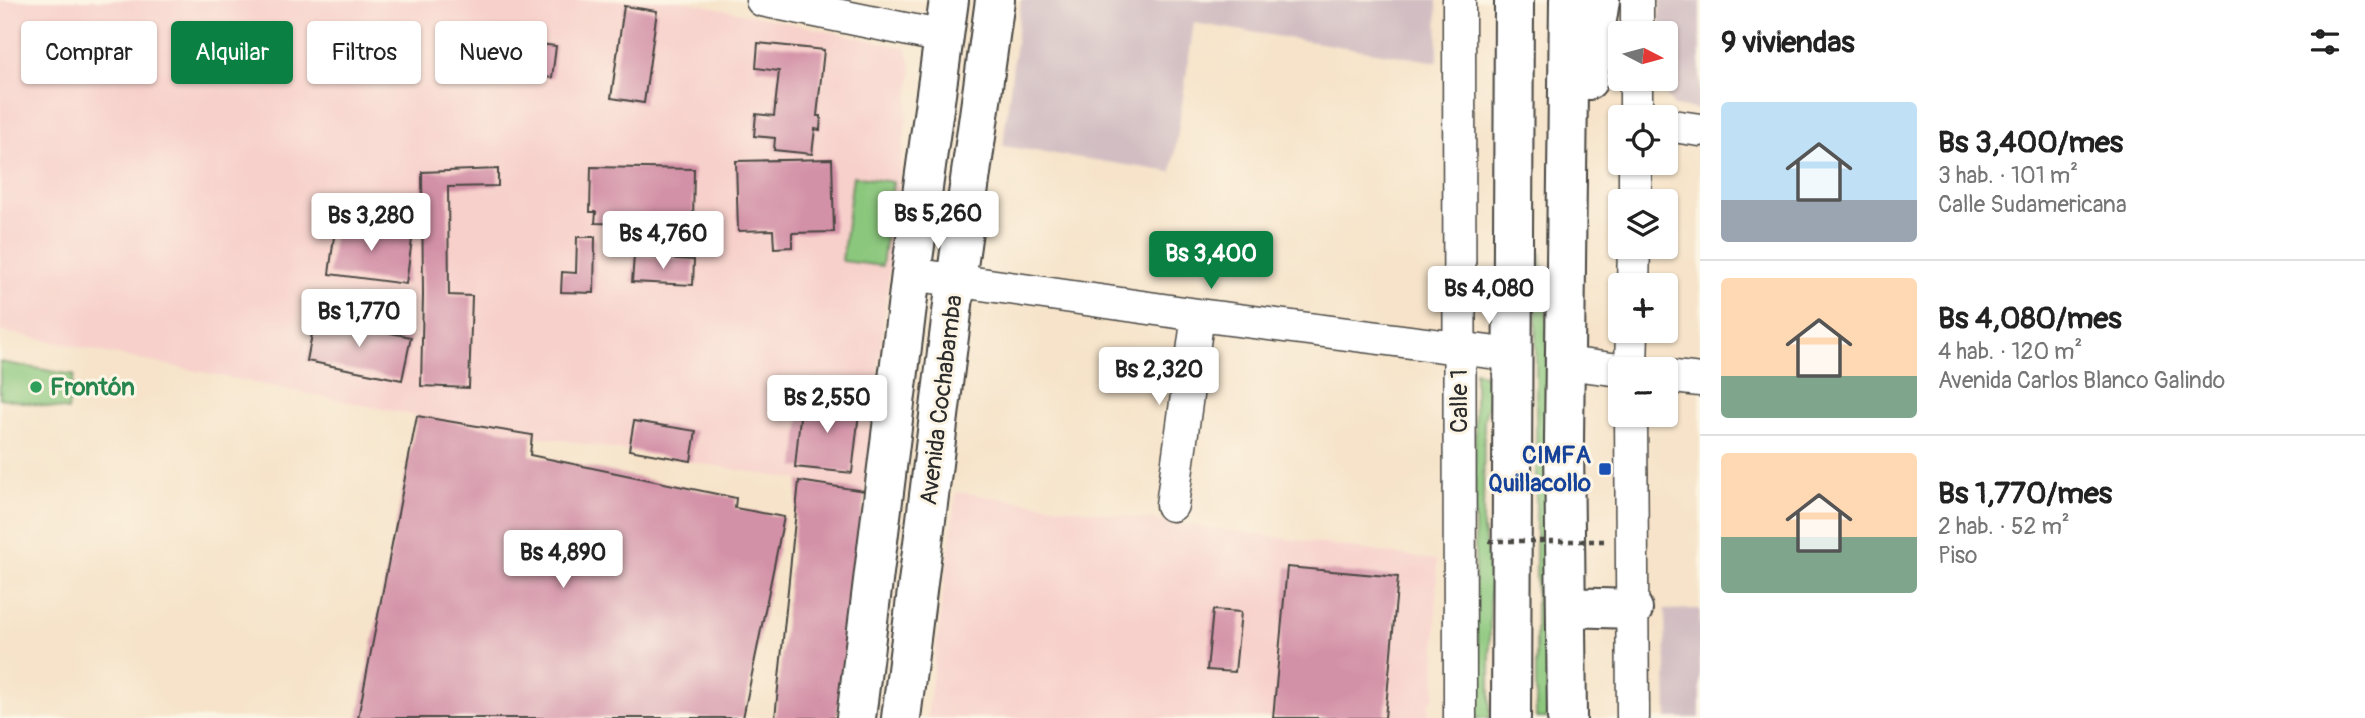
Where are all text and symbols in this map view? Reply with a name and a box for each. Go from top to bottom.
chip: Comprar [21,21,157,84]
chip: Alquilar [171,21,293,84]
chip: Filtros [307,21,421,84]
chip: Nuevo [435,21,547,84]
north arrow [1608,21,1678,91]
map controls [1608,21,1678,427]
icon: filters [2306,23,2344,61]
text: 9 viviendas [1721,24,1855,61]
button: locate [1608,105,1678,175]
text: Bs 3,400/mes [1938,124,2123,161]
icon: home [1777,130,1861,214]
text: 3 hab. · 101 m² [1938,161,2078,190]
button: layers [1608,189,1678,259]
text: Calle Sudamericana [1938,190,2127,219]
pin: Bs 5,260 [866,191,1010,251]
pin: Bs 3,280 [299,194,443,253]
text: Bs 5,260 [894,199,982,228]
text: Bs 3,280 [327,201,415,230]
pin: Bs 4,760 [591,212,735,271]
text: Bs 4,760 [619,219,707,248]
pin: Bs 3,400 [1139,232,1283,291]
text: Bs 3,400 [1165,239,1257,268]
pin: Bs 4,080 [1417,266,1561,326]
button: + [1608,273,1678,343]
text: Bs 4,080 [1444,274,1534,303]
pin: Bs 1,770 [287,290,431,349]
street label: Avenida Cochabamba [914,293,969,507]
text: Bs 1,770 [317,297,401,326]
text: Bs 4,080/mes [1938,300,2122,337]
icon: home [1777,306,1861,390]
text: 4 hab. · 120 m² [1938,337,2082,366]
pin: Bs 2,320 [1087,348,1231,407]
text: Bs 2,320 [1115,355,1203,384]
button: − [1608,357,1678,427]
text: Avenida Carlos Blanco Galindo [1938,366,2225,395]
street label: Calle 1 [1445,369,1474,433]
place label: Frontón [50,373,135,402]
pin: Bs 2,550 [755,376,899,435]
marker: Frontón [28,379,44,395]
text: Bs 2,550 [783,383,871,412]
place label: CIMFA Quillacollo [1488,441,1591,498]
marker: CIMFA Quillacollo [1597,461,1613,477]
text: Bs 1,770/mes [1938,475,2112,512]
icon: home [1777,481,1861,565]
text: 2 hab. · 52 m² [1938,512,2070,541]
pin: Bs 4,890 [491,530,635,590]
text: Bs 4,890 [520,538,606,567]
text: Piso [1938,541,1977,570]

